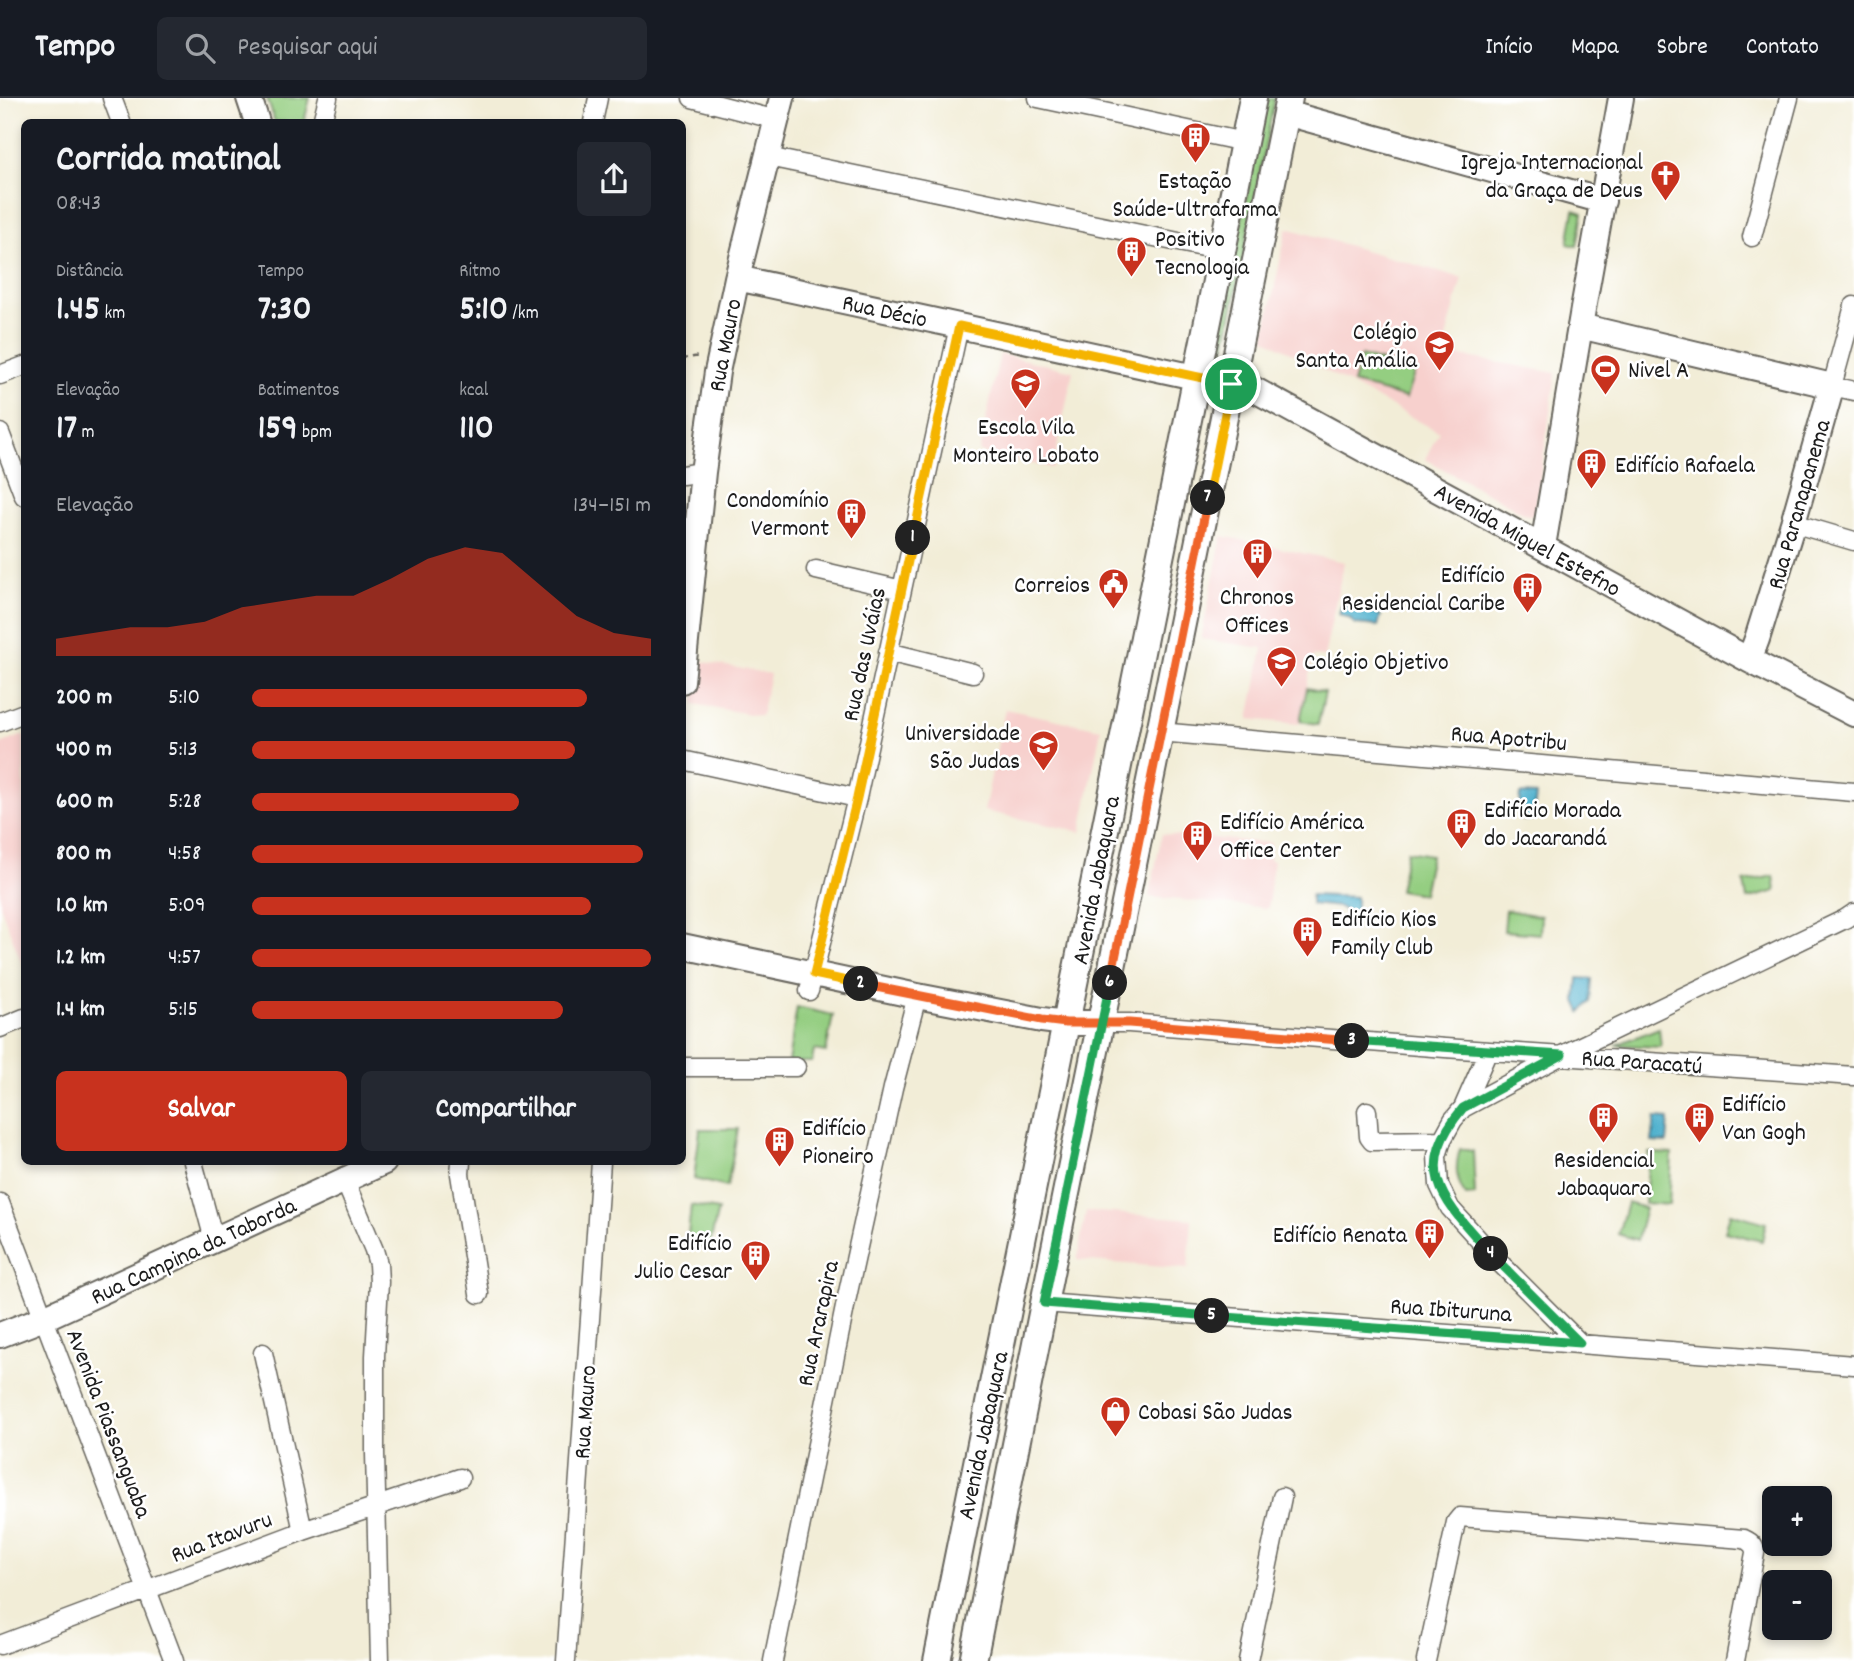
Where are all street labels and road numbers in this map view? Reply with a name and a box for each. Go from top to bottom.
street label: Rua Décio [839,287,930,339]
street label: Rua Mauro [701,296,753,395]
street label: Rua Paranapanema [1760,415,1842,594]
street label: Avenida Miguel Estefno [1427,476,1626,607]
street label: Rua das Uváias [835,584,897,725]
street label: Rua Apotribu [1449,718,1568,762]
street label: Avenida Jabaquara [1065,793,1131,968]
street label: Rua Paracatú [1580,1043,1703,1085]
street label: Rua Campina da Taborda [86,1190,303,1315]
street label: Rua Ararapira [790,1257,850,1390]
street label: Rua Ibituruna [1389,1291,1513,1333]
street label: Avenida Piassanguaba [55,1325,159,1524]
street label: Avenida Jabaquara [951,1348,1020,1523]
street label: Rua Mauro [567,1364,607,1460]
street label: Rua Itavuru [167,1504,278,1574]

